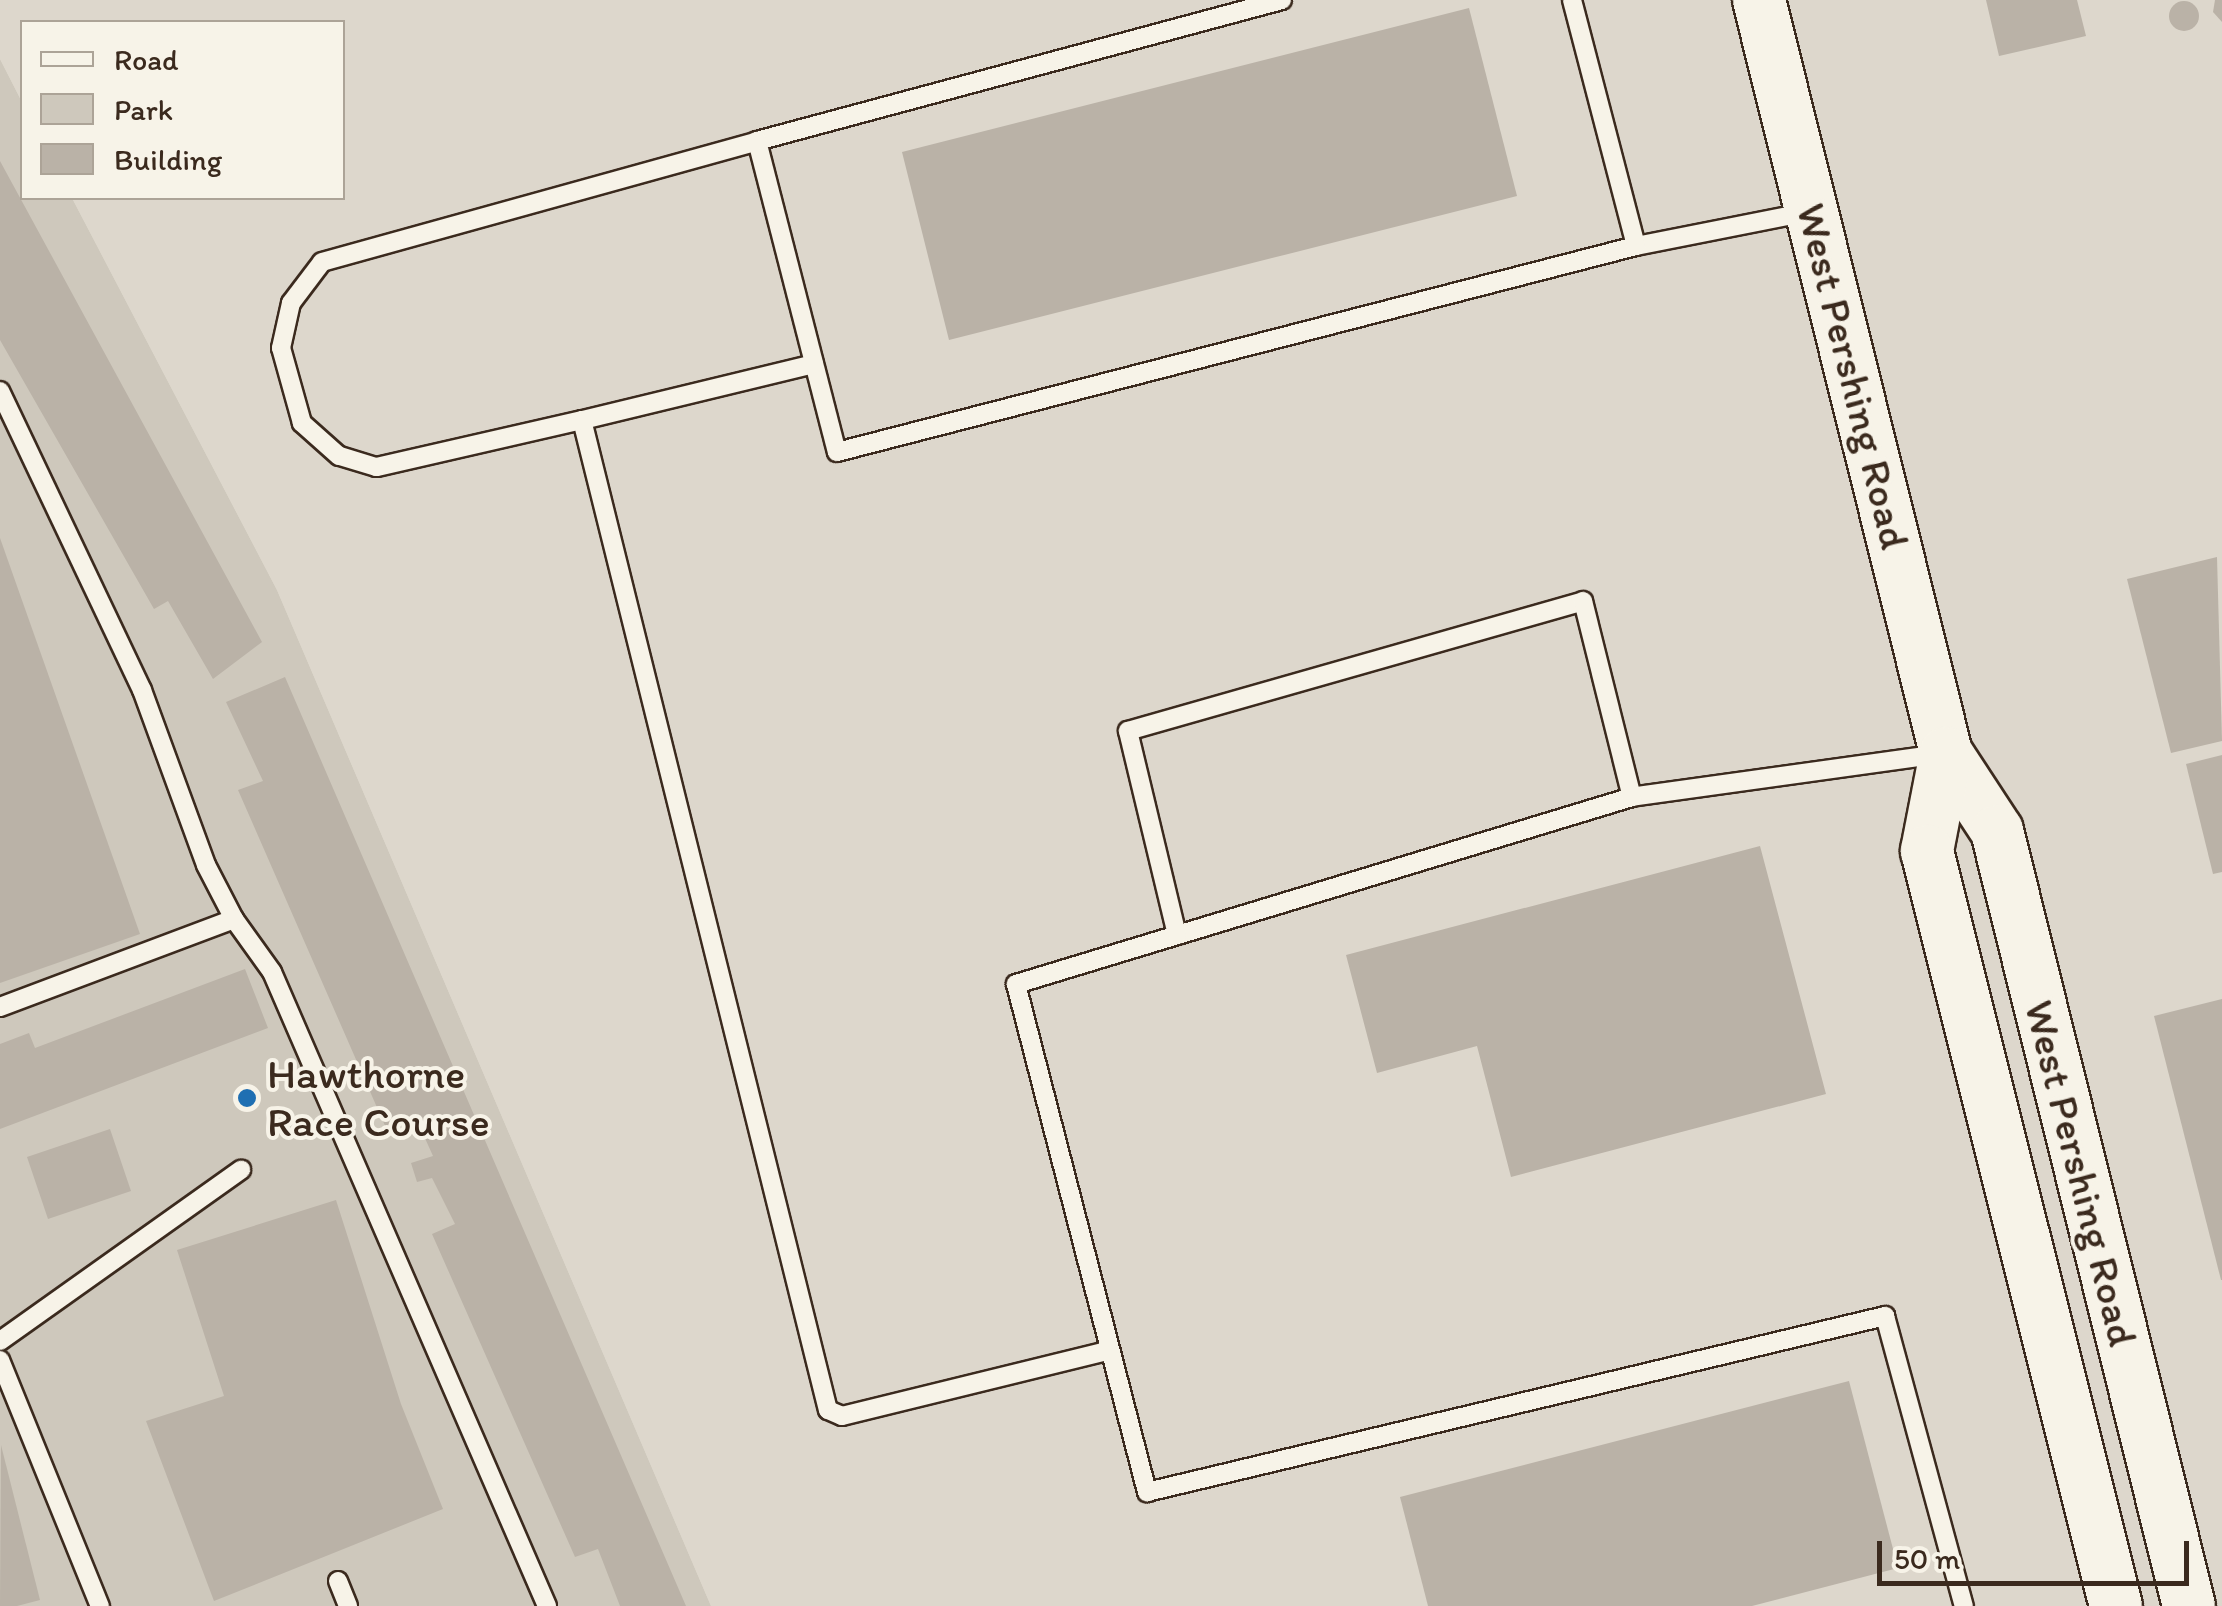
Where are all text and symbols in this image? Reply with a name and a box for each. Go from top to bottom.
legend [20,20,345,200]
text: Road [114,41,179,78]
text: Park [114,91,173,128]
text: Building [114,141,222,178]
street label: West Pershing Road [1786,198,1920,554]
street label: West Pershing Road [2014,995,2148,1351]
place label: Hawthorne Race Course [267,1049,490,1148]
marker: Hawthorne Race Course [236,1087,258,1109]
scale bar [1882,1521,2194,1583]
text: 50 m [1894,1540,1960,1577]

